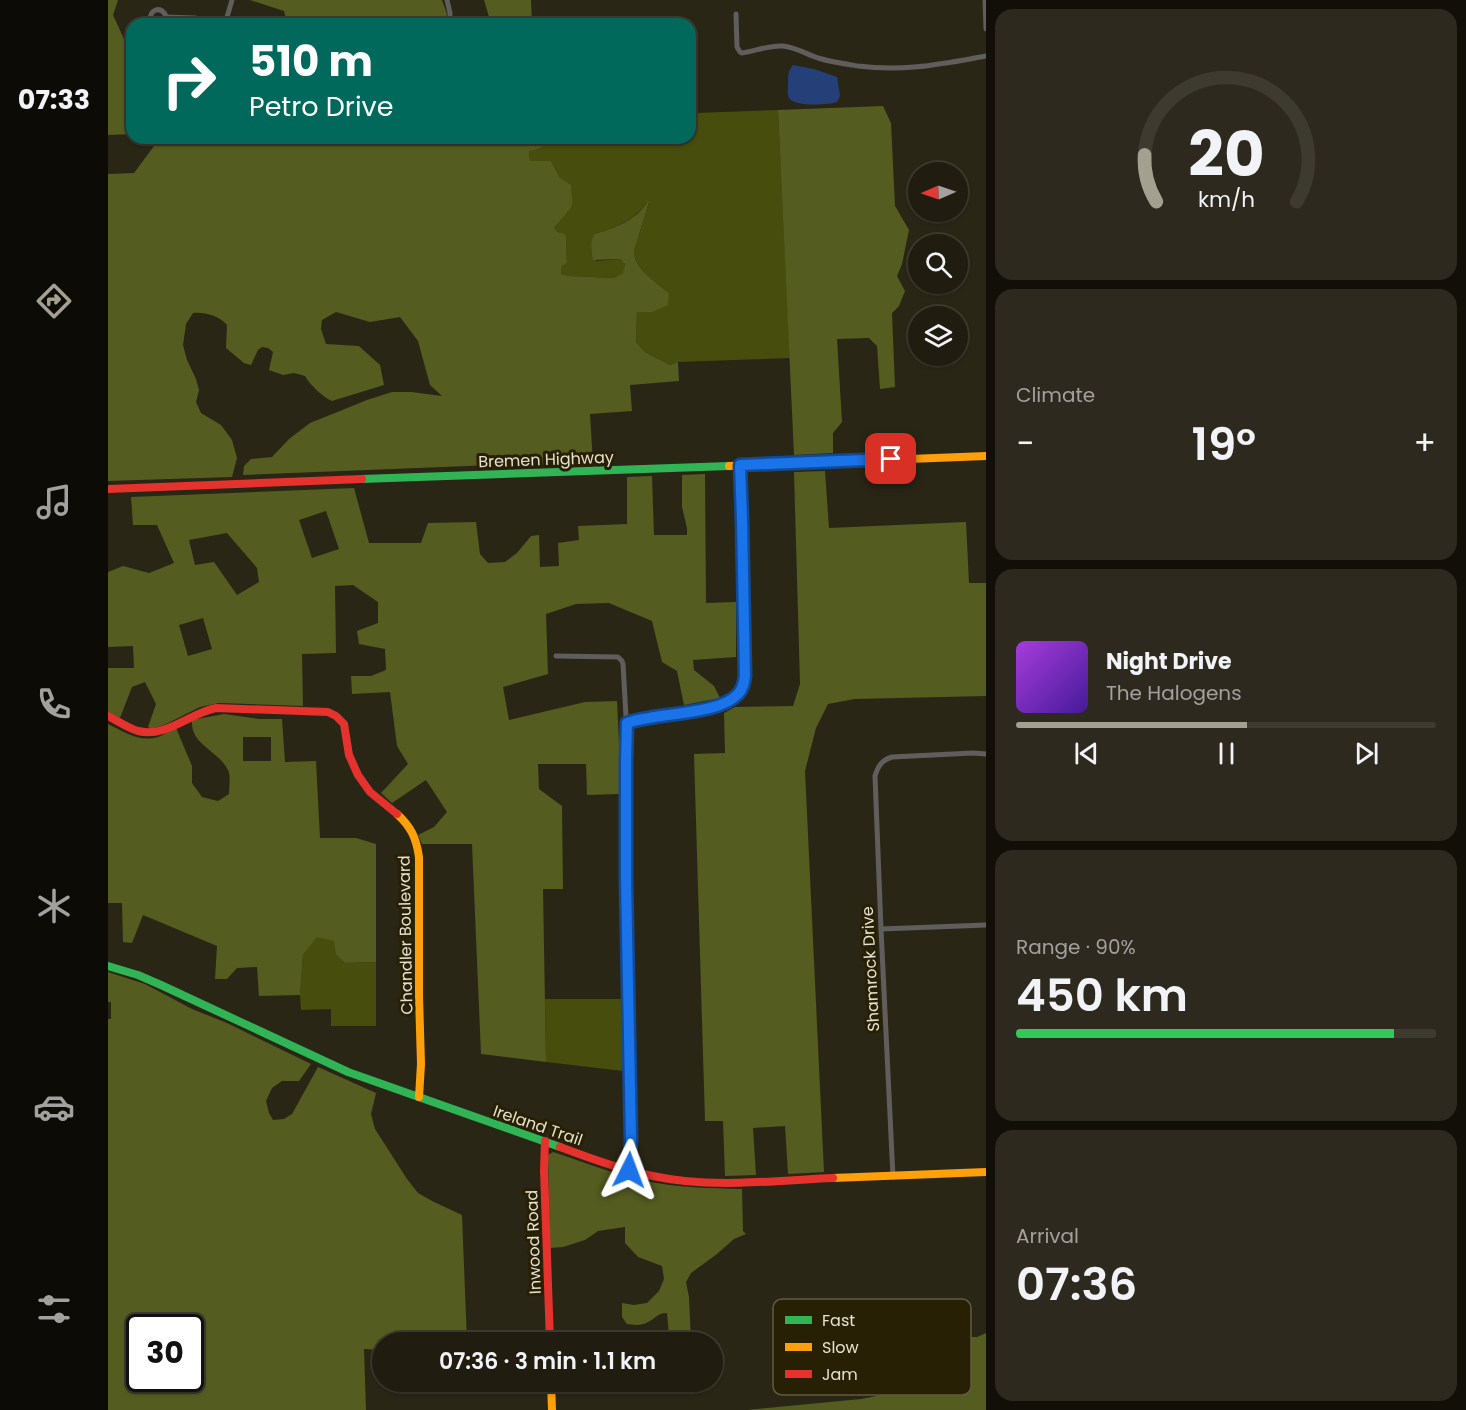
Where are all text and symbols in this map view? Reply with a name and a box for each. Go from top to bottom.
text: 510 m [249,32,373,91]
icon: right [150,42,228,120]
text: 07:33 [18,81,90,118]
text: Petro Drive [249,88,393,125]
text: 20 [1188,110,1264,198]
north arrow [908,162,968,222]
map controls [908,162,968,366]
text: km/h [1197,184,1255,215]
button: search [908,234,968,294]
icon: directions [33,280,75,322]
button: layers [908,306,968,366]
text: Climate [1016,381,1095,409]
text: 19° [1192,413,1256,476]
text: − [1016,420,1034,467]
text: + [1413,420,1436,467]
pin [865,433,916,484]
icon: arrive [874,442,907,475]
street label: Bremen Highway [478,446,614,473]
icon: music [33,481,75,523]
text: Night Drive [1106,646,1232,677]
text: The Halogens [1106,679,1242,707]
icon: phone [33,683,75,725]
icon: previous [1070,737,1103,770]
icon: pause [1210,737,1243,770]
icon: next [1350,737,1383,770]
street label: Chandler Boulevard [393,855,418,1015]
icon: climate [33,885,75,927]
street label: Shamrock Drive [856,906,885,1032]
text: Range · 90% [1016,933,1136,961]
text: 450 km [1016,964,1188,1027]
icon: car [33,1086,75,1128]
street label: Ireland Trail [490,1099,586,1152]
position arrow [597,1138,661,1202]
street label: Inwood Road [520,1189,547,1295]
text: Arrival [1016,1222,1079,1250]
text: 07:36 [1016,1253,1137,1316]
icon: filters [33,1288,75,1330]
legend [773,1299,971,1395]
text: Fast [822,1309,855,1332]
speed limit sign: 30 [126,1314,204,1392]
text: Slow [822,1336,859,1359]
text: 07:36 · 3 min · 1.1 km [439,1346,656,1377]
text: Jam [822,1363,858,1386]

